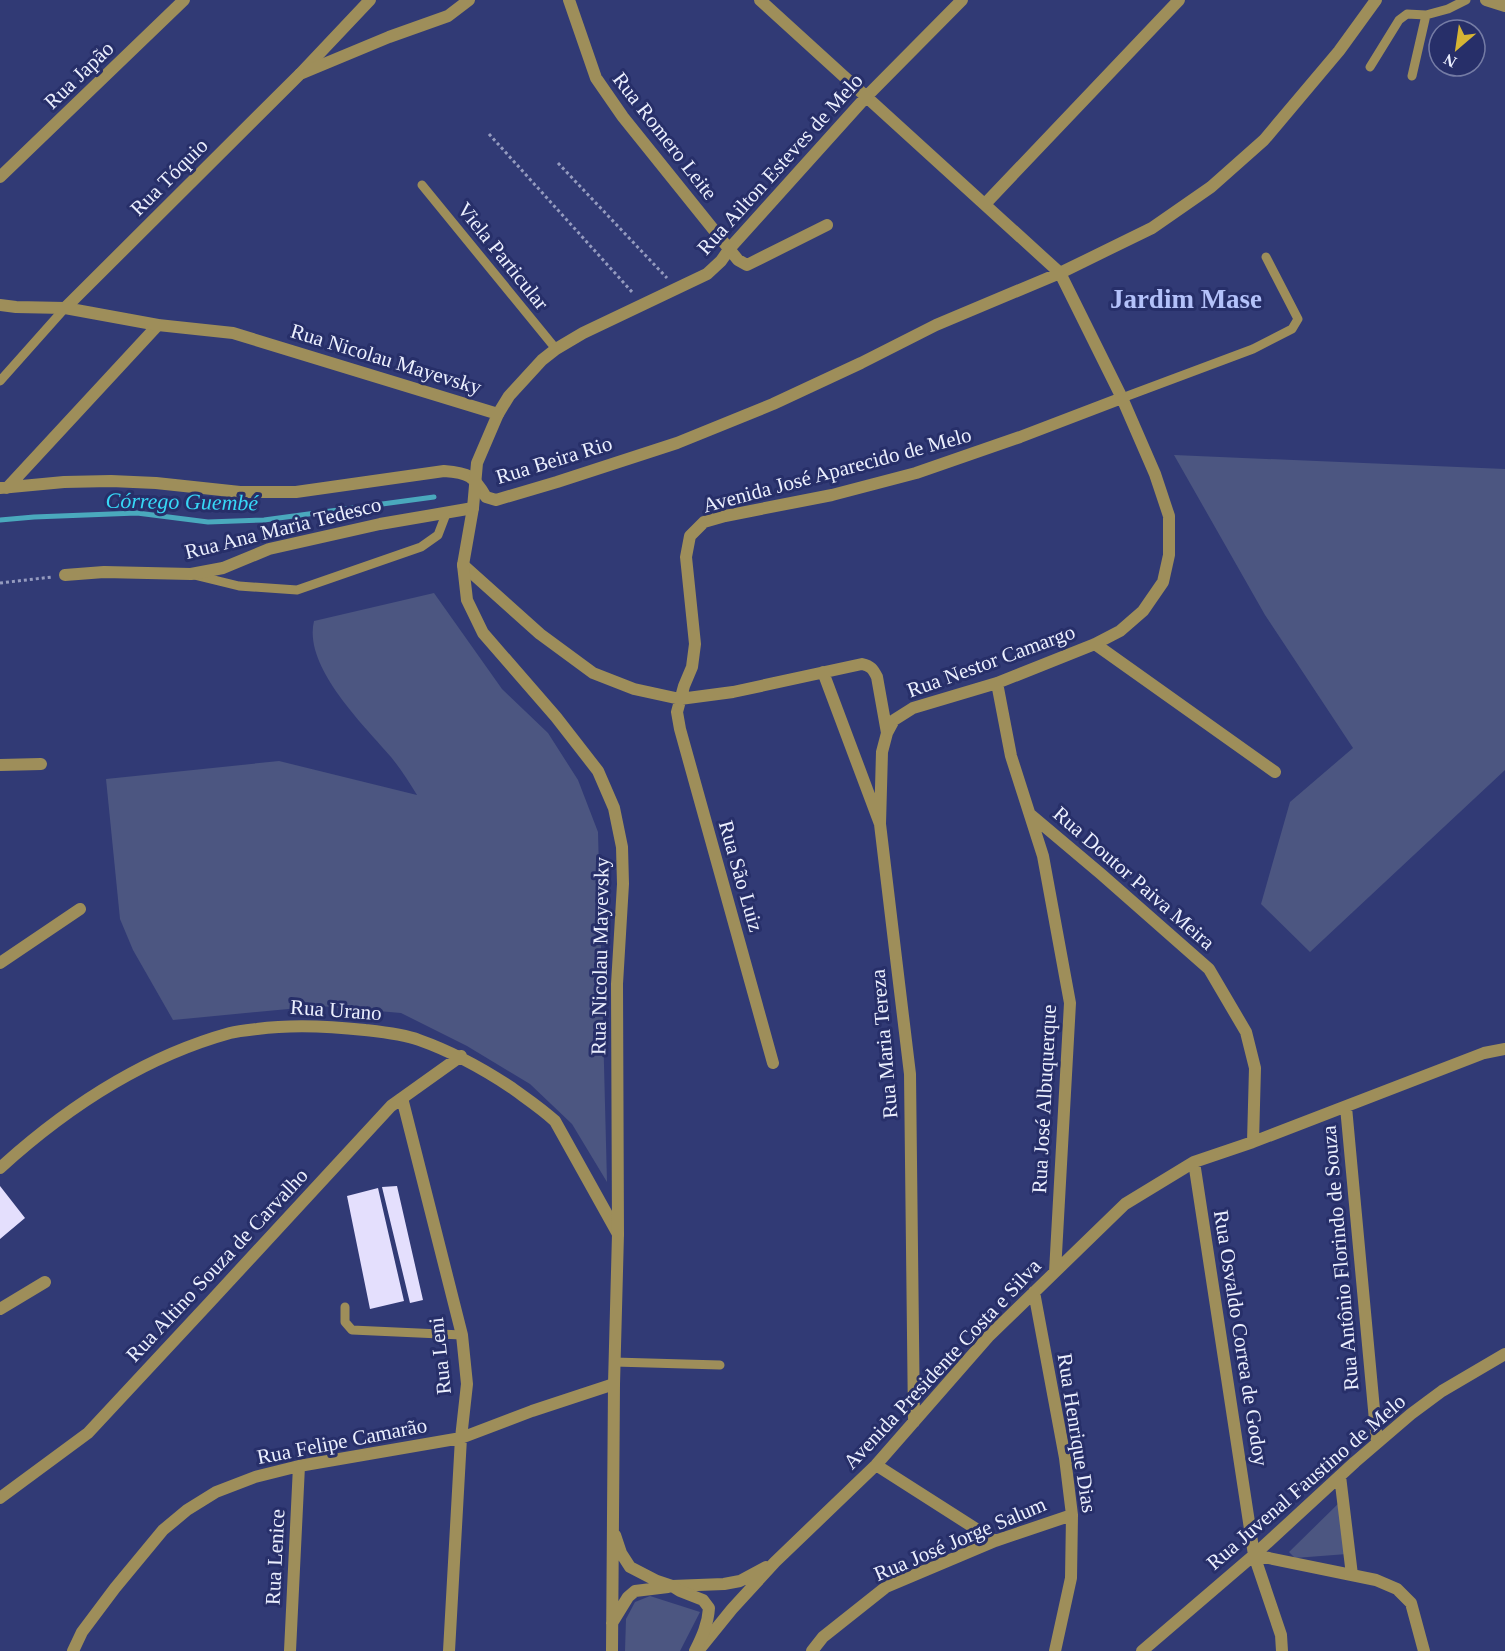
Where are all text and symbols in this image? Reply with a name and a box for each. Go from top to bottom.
north arrow [1427,18,1487,78]
street label: Rua Japão [39,36,119,114]
text: N [1440,50,1459,71]
street label: Rua Romero Leite [608,67,722,205]
street label: Rua Ailton Esteves de Melo [692,68,868,260]
street label: Rua Tóquio [125,133,213,221]
street label: Viela Particular [452,198,554,314]
district label: Jardim Mase [1110,284,1262,314]
street label: Rua Nicolau Mayevsky [288,319,485,400]
street label: Avenida José Aparecido de Melo [700,423,974,517]
street label: Rua Beira Rio [493,431,615,489]
water label: Córrego Guembé [106,488,260,515]
street label: Rua Ana Maria Tedesco [182,492,384,564]
street label: Rua Nestor Camargo [904,619,1078,703]
street label: Rua Doutor Paiva Meira [1048,801,1220,955]
street label: Rua São Luiz [714,818,768,934]
street label: Rua Nicolau Mayevsky [586,856,614,1055]
street label: Rua Maria Tereza [865,968,902,1120]
street label: Rua Urano [289,995,383,1025]
street label: Rua José Albuquerque [1027,1004,1061,1194]
street label: Rua Antônio Florindo de Souza [1316,1124,1364,1392]
street label: Rua Altino Souza de Carvalho [121,1163,313,1367]
street label: Rua Osvaldo Correa de Godoy [1209,1208,1273,1468]
street label: Avenida Presidente Costa e Silva [838,1254,1046,1474]
street label: Rua Leni [424,1316,456,1396]
street label: Rua Henrique Dias [1053,1352,1101,1514]
street label: Rua Juvenal Faustino de Melo [1202,1389,1410,1575]
street label: Rua Felipe Camarão [255,1413,429,1469]
street label: Rua José Jorge Salum [870,1492,1050,1586]
street label: Rua Lenice [260,1508,290,1606]

